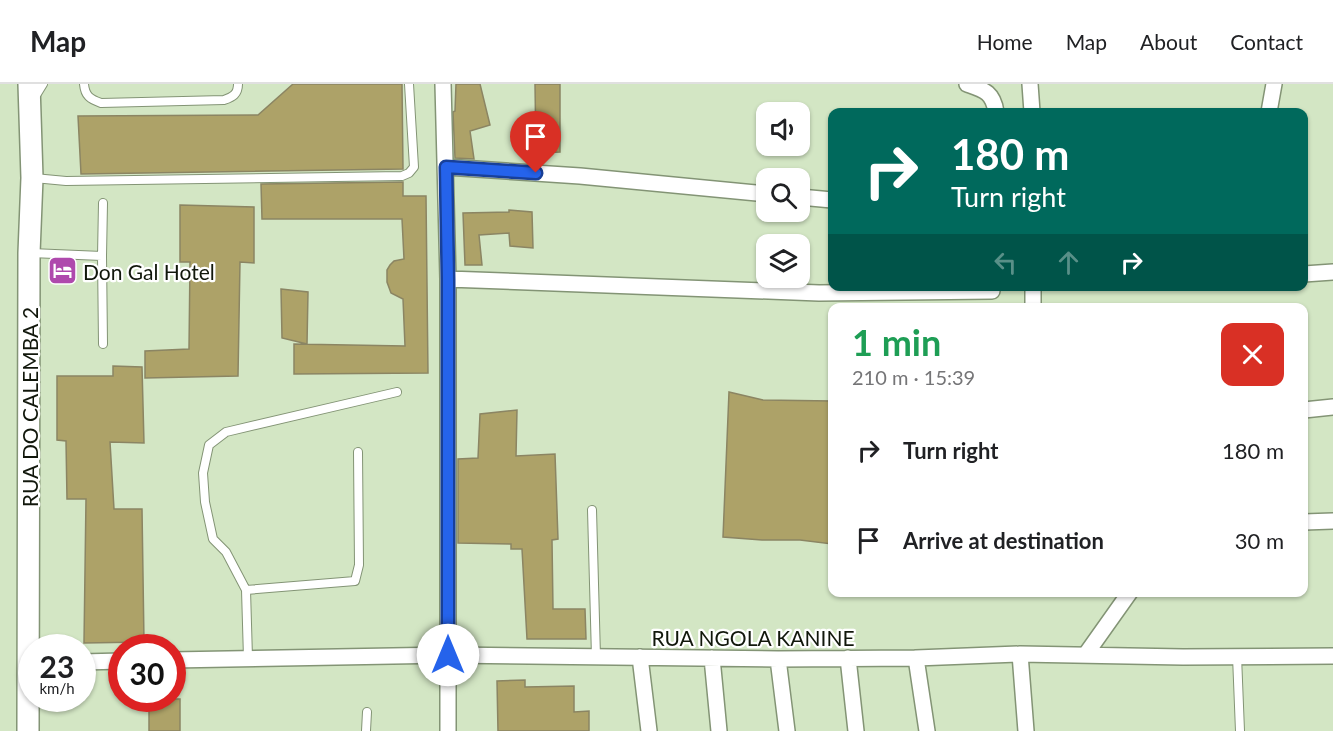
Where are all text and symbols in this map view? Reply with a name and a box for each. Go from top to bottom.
text: Map [30,24,86,58]
text: Home [977,29,1033,54]
text: Map [1066,29,1107,54]
text: About [1140,29,1197,54]
text: Contact [1230,29,1303,54]
map controls [756,102,810,288]
button: sound [756,102,810,156]
pin [510,111,561,173]
icon: arrive [519,120,552,153]
text: 180 m [951,129,1069,179]
icon: right [852,132,930,210]
button: search [756,168,810,222]
text: Turn right [951,180,1066,213]
button: layers [756,234,810,288]
icon: left [989,246,1022,279]
icon: ahead [1052,246,1085,279]
icon: right [1115,246,1148,279]
hotel icon: Don Gal Hotel [46,255,78,287]
place label: Don Gal Hotel [83,259,215,284]
street label: RUA DO CALEMBA 2 [17,307,42,507]
text: 1 min [852,320,941,364]
button: close [1221,323,1284,386]
text: 210 m · 15:39 [852,365,975,389]
icon: right [852,434,885,467]
text: Turn right [903,437,998,464]
text: 180 m [1222,437,1284,464]
icon: arrive [852,524,885,557]
text: Arrive at destination [903,527,1104,554]
text: 30 m [1235,527,1284,554]
position arrow [416,623,480,687]
street label: RUA NGOLA KANINE [651,625,855,650]
speed limit sign: 30 [108,634,186,712]
text: 23 [40,648,74,684]
text: km/h [39,679,75,697]

